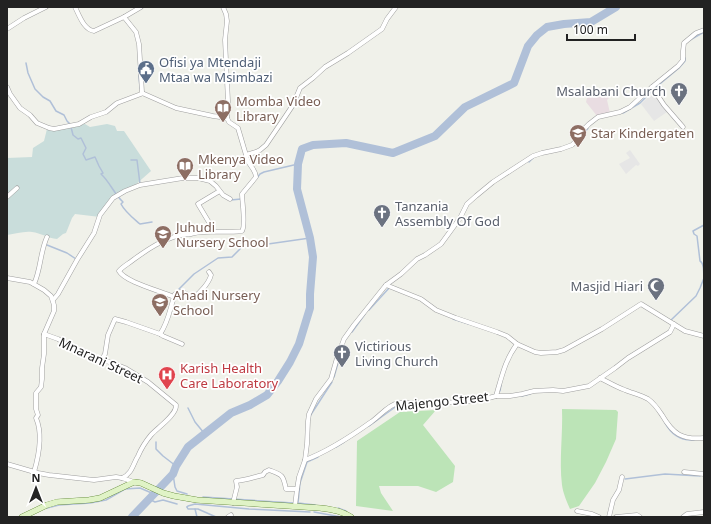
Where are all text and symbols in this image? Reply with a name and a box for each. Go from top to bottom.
scale bar [567,16,635,42]
text: 100 m [573,21,608,38]
place label: Ofisi ya Mtendaji Mtaa wa Msimbazi [159,53,273,86]
public building icon: Ofisi ya Mtendaji Mtaa wa Msimbazi [136,59,156,84]
church icon: Msalabani Church [669,81,689,106]
place label: Msalabani Church [556,82,666,100]
place label: Momba Video Library [236,92,321,125]
library icon: Momba Video Library [213,98,233,123]
school or university icon: Star Kindergaten [568,123,588,148]
place label: Star Kindergaten [591,124,694,142]
place label: Mkenya Video Library [198,150,284,183]
library icon: Mkenya Video Library [175,156,195,181]
place label: Tanzania Assembly Of God [395,197,500,230]
church icon: Tanzania Assembly Of God [372,203,392,228]
place label: Juhudi Nursery School [174,218,269,251]
school or university icon: Juhudi Nursery School [153,224,173,249]
mosque icon: Masjid Hiari [646,276,666,301]
place label: Masjid Hiari [571,277,643,295]
place label: Ahadi Nursery School [173,286,261,319]
school or university icon: Ahadi Nursery School [150,292,170,317]
street label: Mnarani Street [56,333,146,387]
place label: Victirious Living Church [355,337,438,370]
church icon: Victirious Living Church [332,343,352,368]
place label: Karish Health Care Laboratory [180,359,279,392]
hospital icon: Karish Health Care Laboratory [157,365,177,390]
street label: Majengo Street [395,387,490,415]
north arrow [16,468,56,508]
text: N [32,470,40,485]

